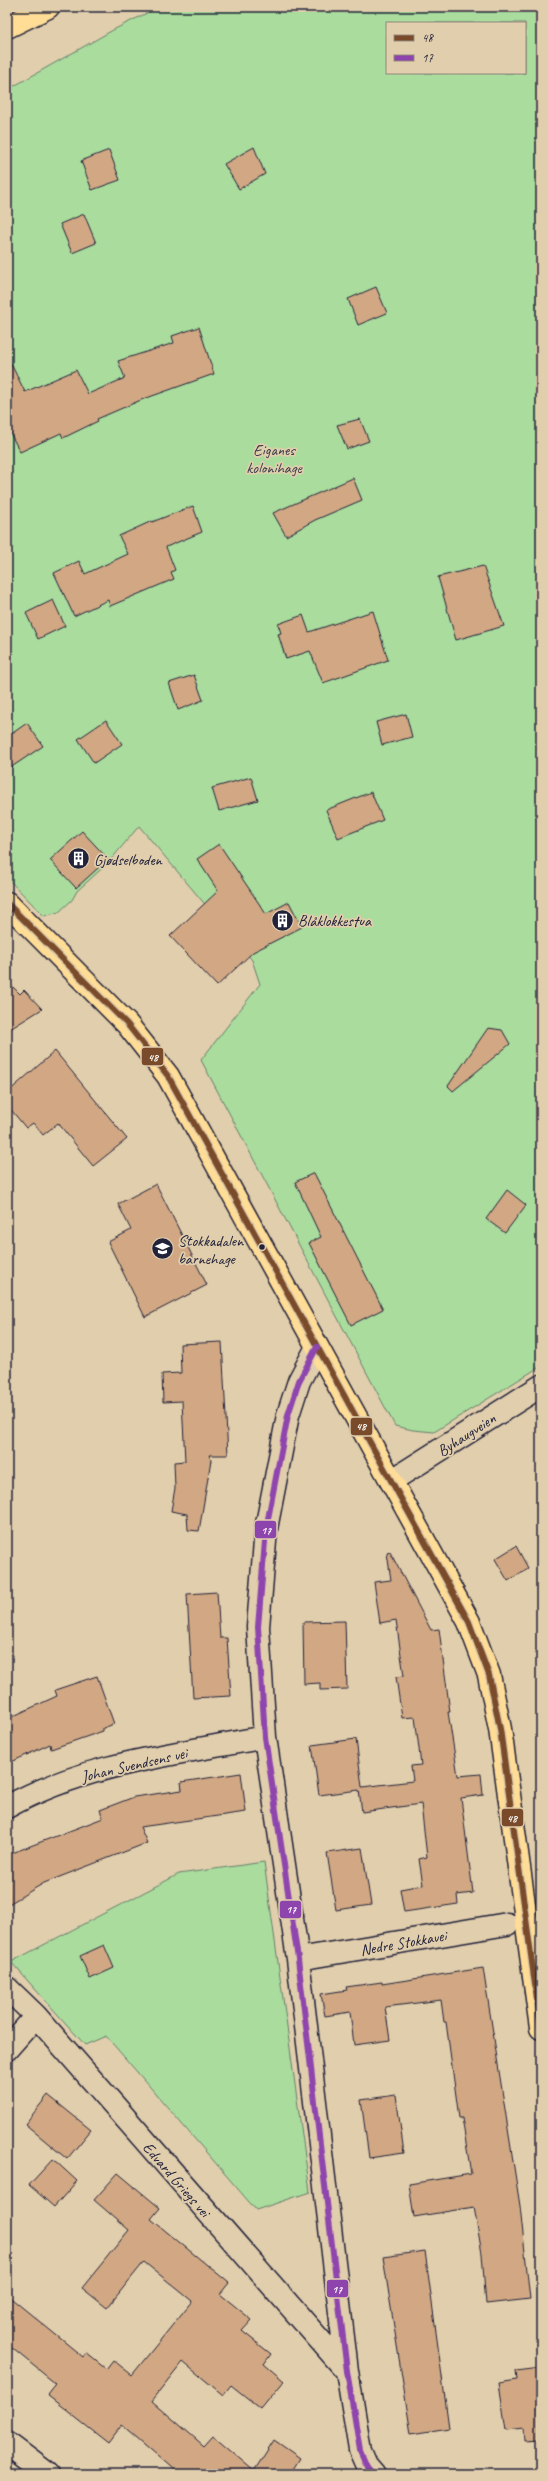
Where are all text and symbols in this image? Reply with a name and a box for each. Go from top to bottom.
legend [386,22,526,74]
text: 48 [422,30,434,46]
text: 17 [422,50,433,66]
park label: Eiganes kolonihage [246,440,304,478]
building icon: Gjødselboden [66,846,92,872]
place label: Gjødselboden [94,850,163,870]
building icon: Blåklokkestua [270,907,296,933]
place label: Blåklokkestua [298,911,372,931]
line badge: 48 [141,1047,164,1066]
text: 48 [148,1050,160,1064]
place label: Stokkadalen barnehage [178,1231,244,1269]
school or university icon: Stokkadalen barnehage [150,1236,176,1262]
unlabelled marker [257,1242,267,1252]
street label: Byhaugveien [434,1408,500,1461]
line badge: 48 [350,1417,373,1436]
text: 48 [356,1419,368,1433]
line badge: 17 [254,1520,277,1539]
text: 17 [261,1523,272,1537]
street label: Johan Svendsens vei [79,1743,191,1787]
line badge: 48 [501,1808,524,1827]
text: 48 [507,1811,519,1825]
line badge: 17 [279,1900,302,1919]
text: 17 [286,1902,297,1916]
street label: Nedre Stokkavei [359,1925,450,1960]
street label: Edvard Griegs vei [138,2138,216,2223]
line badge: 17 [326,2279,349,2298]
text: 17 [332,2282,343,2296]

